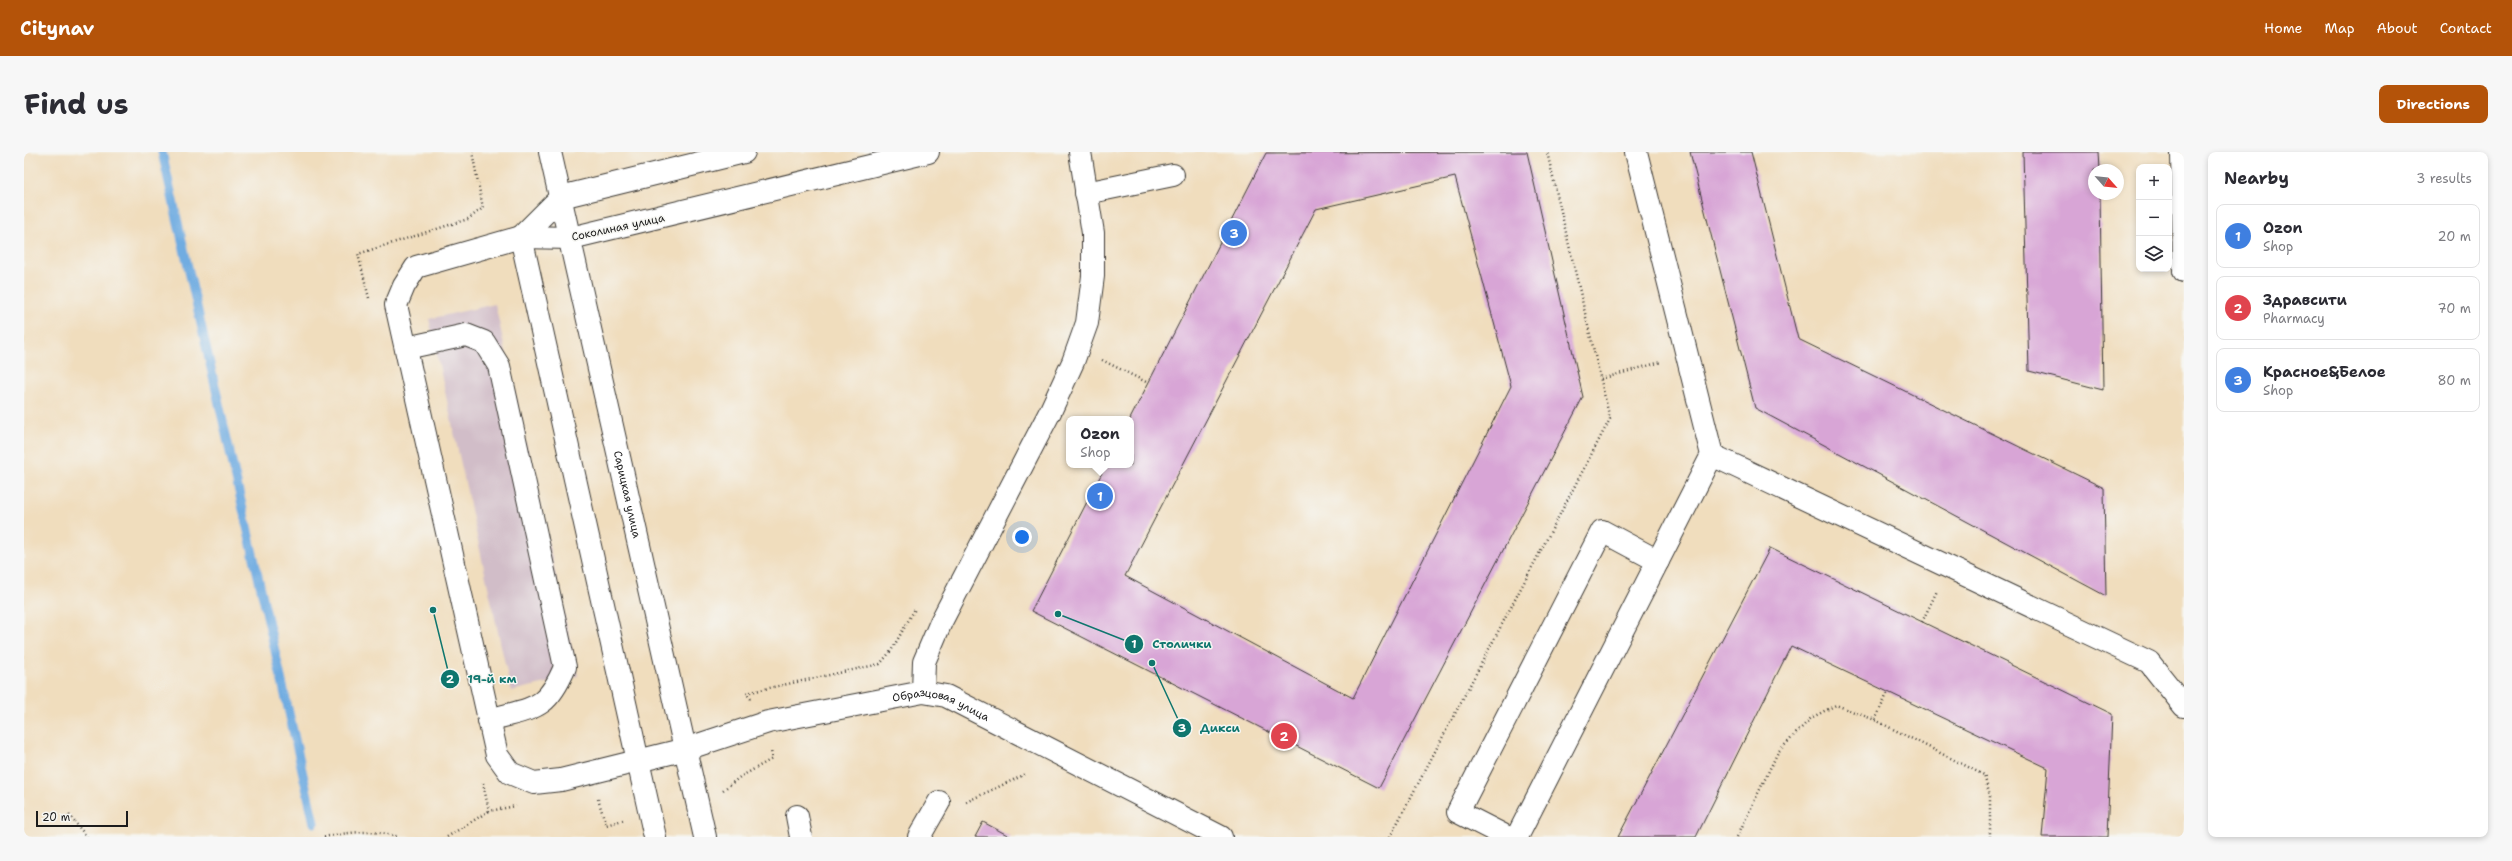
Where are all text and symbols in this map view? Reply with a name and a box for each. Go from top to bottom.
text: Citynav [20,16,94,41]
text: Home [2264,19,2303,37]
text: Map [2325,19,2355,37]
text: About [2377,19,2418,37]
text: Contact [2440,19,2492,37]
text: Find us [24,85,129,123]
button: Directions [2379,85,2488,123]
north arrow [2088,164,2124,200]
map controls [2136,164,2172,272]
button: + [2136,164,2172,200]
text: Nearby [2224,167,2289,189]
text: 3 results [2416,170,2472,187]
button: − [2136,200,2172,236]
street label: Соколиная улица [570,210,666,245]
pin: 3 [1221,218,1247,248]
text: Ozon [2263,218,2303,238]
text: 1 [2235,228,2241,245]
text: 20 m [2438,228,2471,245]
button: layers [2136,236,2172,272]
text: Shop [2263,238,2293,255]
text: Здравсити [2263,290,2347,310]
text: 2 [2233,300,2243,317]
text: 70 m [2437,300,2471,317]
text: Pharmacy [2263,310,2325,327]
text: Красное&Белое [2263,362,2386,382]
text: 3 [2233,372,2243,389]
text: 80 m [2437,372,2471,389]
text: Shop [2263,382,2293,399]
popup [1066,416,1134,468]
text: Ozon [1080,424,1120,444]
text: Shop [1080,444,1111,461]
street label: Сарицкая улица [610,449,644,540]
pin: 1 [1087,481,1113,511]
your location [1012,527,1032,547]
callout: Столички [1124,632,1219,656]
text: 1 [1131,636,1137,652]
text: Столички [1152,636,1212,652]
callout: 19-й км [440,667,525,691]
text: 2 [446,671,455,687]
text: 19-й км [468,671,516,687]
street label: Образцовая улица [891,685,992,725]
callout: Дикси [1172,716,1248,740]
text: 3 [1178,720,1186,736]
text: Дикси [1200,720,1241,736]
pin: 2 [1271,721,1297,751]
scale bar [36,809,128,828]
text: 20 m [42,810,70,825]

